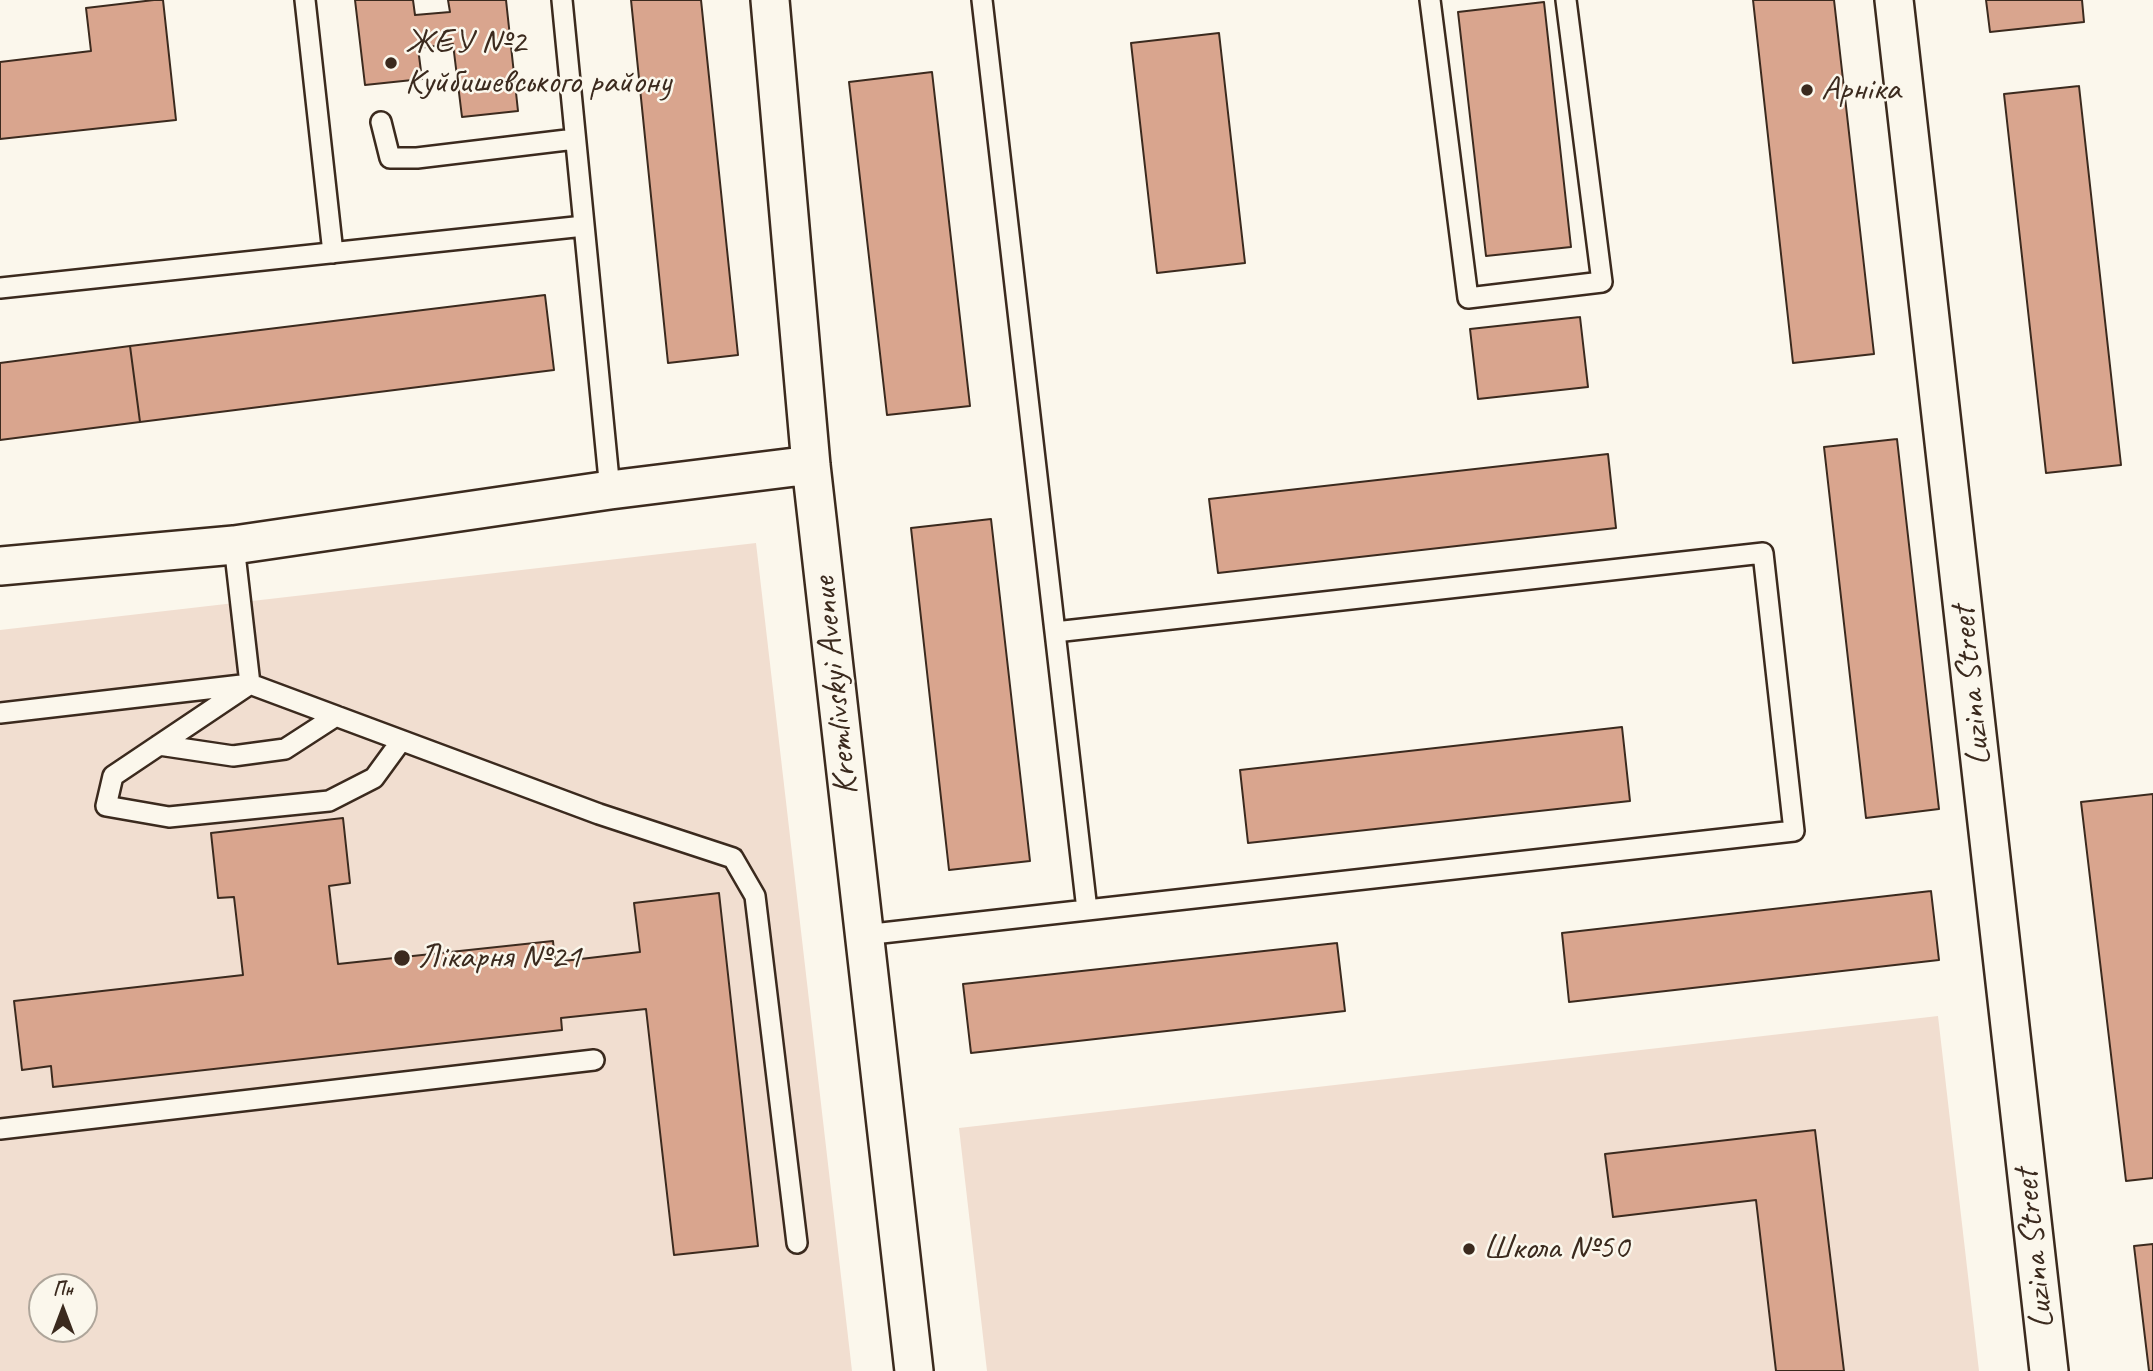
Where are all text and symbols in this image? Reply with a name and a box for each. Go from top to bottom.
place label: ЖЕУ №2 Куйбишевського району [405,22,671,104]
marker: ЖЕУ №2 Куйбишевського району [383,55,399,71]
place label: Арніка [1821,69,1901,111]
marker: Арніка [1799,82,1815,98]
street label: Kremlivskyi Avenue [804,575,868,797]
street label: Luzina Street [1943,604,2001,768]
place label: Лікарня №21 [418,937,581,979]
marker: Лікарня №21 [392,948,412,968]
street label: Luzina Street [2006,1167,2064,1331]
place label: Школа №50 [1483,1228,1629,1270]
marker: Школа №50 [1461,1241,1477,1257]
north arrow [28,1273,98,1343]
text: Пн [53,1277,73,1301]

